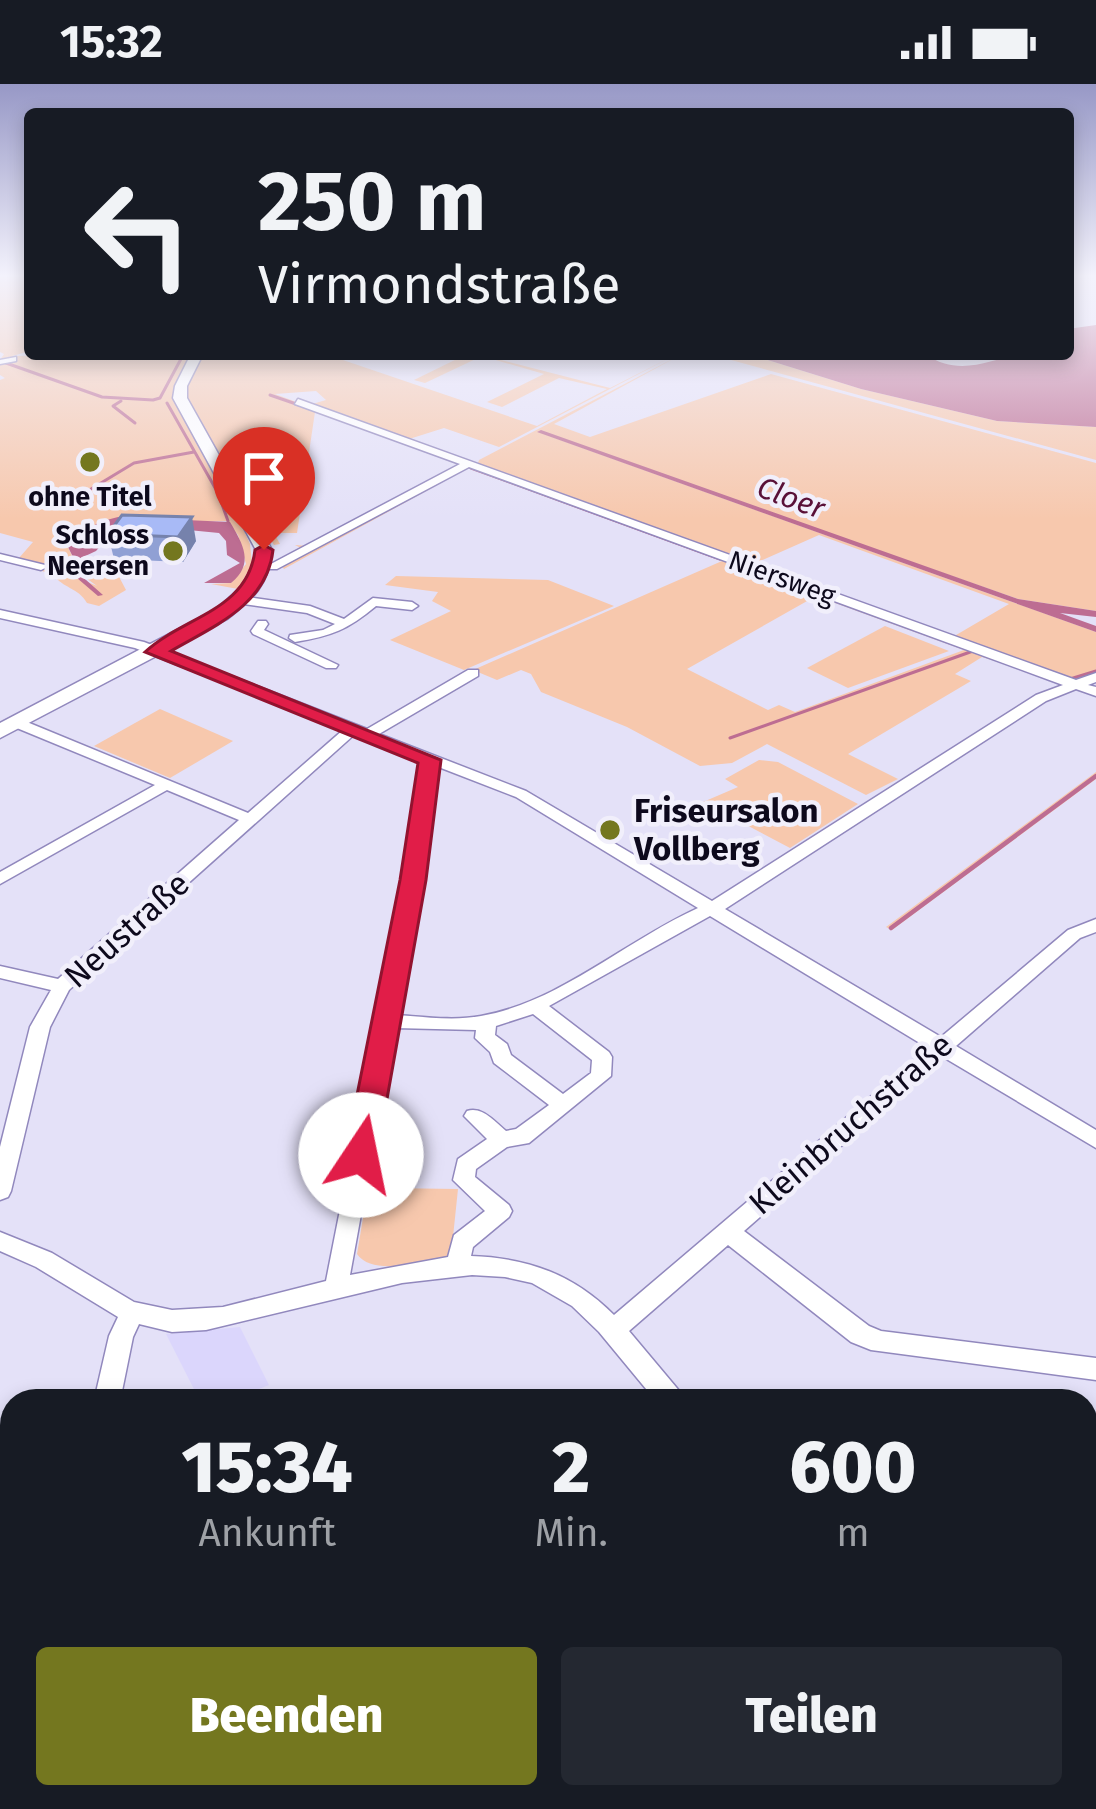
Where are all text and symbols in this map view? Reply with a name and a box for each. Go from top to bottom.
text: 15:32 [60,15,163,69]
text: 250 m [258,151,486,252]
icon: left [60,156,216,312]
text: Virmondstraße [258,253,620,317]
pin [213,427,315,550]
icon: arrive [231,445,297,511]
marker: ohne Titel [77,449,103,475]
water label: Cloer [752,469,831,527]
place label: ohne Titel [28,481,153,513]
place label: Schloss Neersen [47,519,149,582]
marker: Schloss Neersen [160,538,186,564]
street label: Niersweg [724,544,841,612]
place label: Friseursalon Vollberg [633,791,819,869]
marker: Friseursalon Vollberg [597,817,623,843]
street label: Neustraße [56,864,198,996]
street label: Kleinbruchstraße [741,1025,961,1223]
position arrow [298,1092,424,1218]
text: 15:34 [182,1425,353,1511]
text: 2 [552,1425,590,1511]
text: 600 [790,1425,916,1511]
text: Ankunft [198,1510,336,1556]
text: Min. [534,1510,608,1556]
text: m [836,1510,870,1556]
button: Beenden [36,1647,537,1785]
button: Teilen [561,1647,1062,1785]

